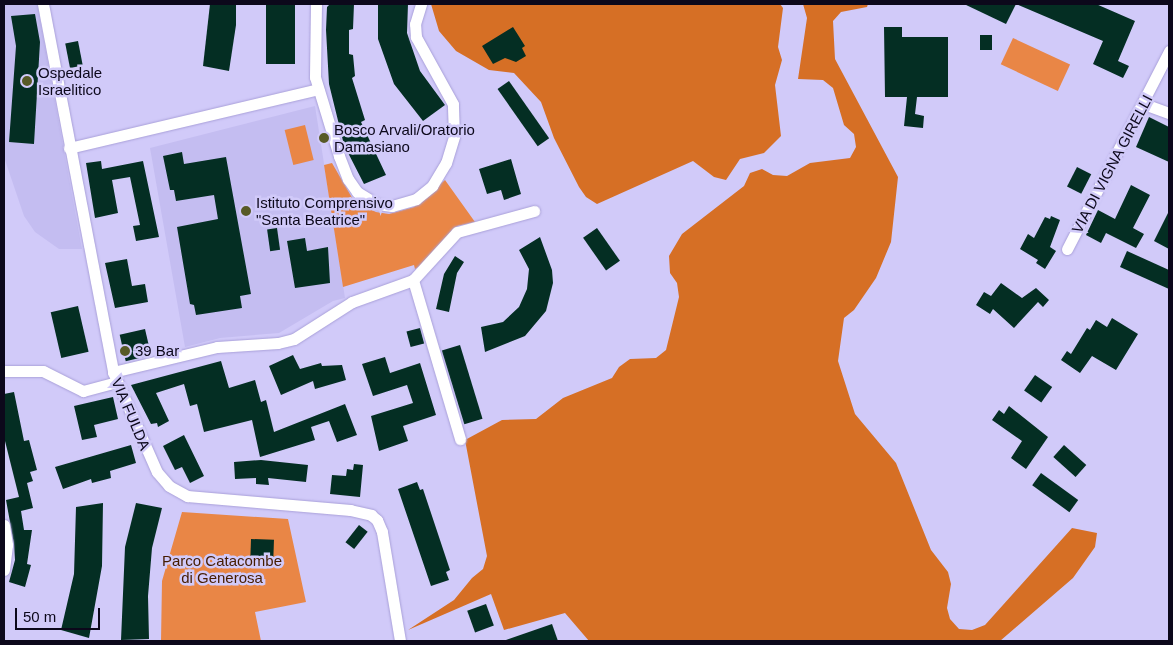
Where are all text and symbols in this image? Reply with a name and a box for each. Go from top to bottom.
place label: Ospedale Israelitico [38,63,102,98]
marker: Ospedale Israelitico [20,74,34,88]
street label: VIA DI VIGNA GIRELLI [1067,91,1157,237]
place label: Bosco Arvali/Oratorio Damasiano [334,120,476,155]
marker: Bosco Arvali/Oratorio Damasiano [318,132,330,144]
place label: Istituto Comprensivo "Santa Beatrice" [256,193,393,228]
marker: Istituto Comprensivo "Santa Beatrice" [240,205,252,217]
place label: 39 Bar [135,342,179,360]
marker: 39 Bar [119,345,131,357]
street label: VIA FULDA [108,375,154,453]
park label: Parco Catacombe di Generosa [162,551,282,586]
scale bar [18,598,102,630]
text: 50 m [23,608,56,625]

